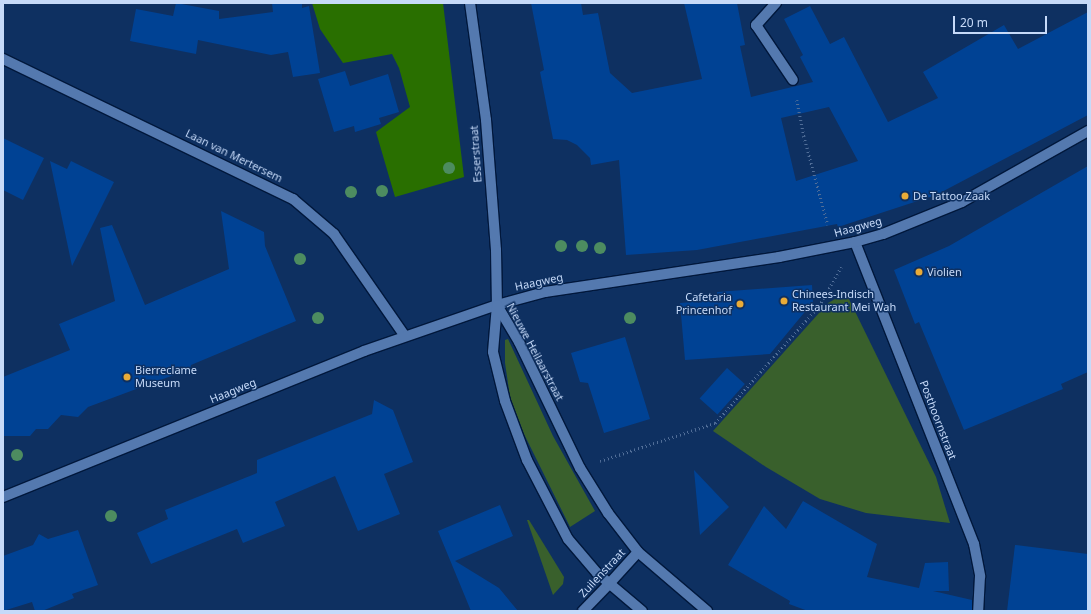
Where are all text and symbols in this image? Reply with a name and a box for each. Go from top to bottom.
scale bar [955,8,1049,34]
text: 20 m [960,14,988,31]
street label: Esserstraat [467,125,485,183]
street label: Laan van Mertersem [183,127,285,185]
place label: De Tattoo Zaak [913,189,990,203]
marker: De Tattoo Zaak [900,191,910,201]
street label: Haagweg [833,214,883,240]
place label: Violien [927,265,962,279]
marker: Violien [914,267,924,277]
street label: Haagweg [514,270,564,294]
place label: Chinees-Indisch Restaurant Mei Wah [792,288,896,314]
place label: Cafetaria Princenhof [676,291,732,317]
marker: Chinees-Indisch Restaurant Mei Wah [779,296,789,306]
marker: Cafetaria Princenhof [735,299,745,309]
street label: Nieuwe Heilaarstraat [504,301,566,403]
place label: Bierreclame Museum [135,364,197,390]
marker: Bierreclame Museum [122,372,132,382]
street label: Haagweg [208,376,258,406]
street label: Posthoornstraat [917,378,959,462]
street label: Zuilenstraat [576,546,628,600]

